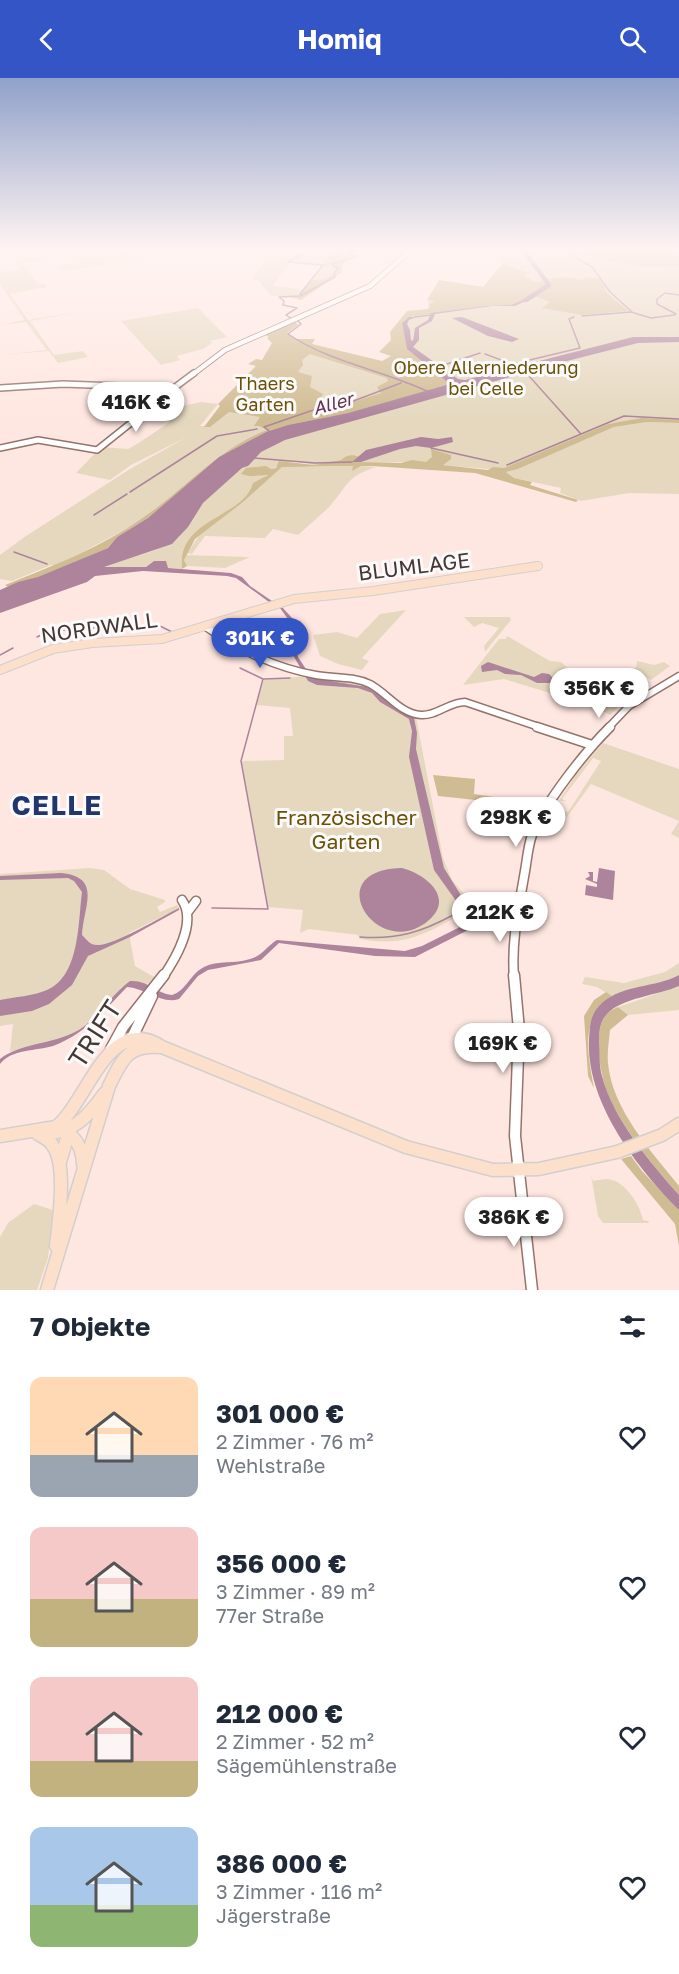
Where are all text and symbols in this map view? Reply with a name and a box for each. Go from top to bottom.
icon: back [30,23,63,56]
text: Homiq [297,23,382,55]
icon: search [616,23,649,56]
park label: Obere Allerniederung bei Celle [393,356,579,399]
park label: Thaers Garten [235,372,295,415]
pin: 416K € [87,382,185,433]
water label: Aller [310,386,358,419]
text: 416K € [101,389,171,413]
street label: BLUMLAGE [356,546,471,586]
street label: NORDWALL [39,606,159,648]
pin: 301K € [211,618,309,669]
text: 301K € [225,625,295,649]
pin: 356K € [550,668,648,719]
text: 356K € [564,675,634,699]
district label: CELLE [11,789,103,821]
pin: 298K € [467,797,565,848]
park label: Französischer Garten [275,804,417,854]
text: 298K € [480,804,552,828]
pin: 212K € [451,892,549,943]
text: 212K € [466,899,534,923]
street label: TRIFT [61,994,128,1073]
pin: 169K € [454,1023,552,1074]
text: 169K € [468,1030,538,1054]
pin: 386K € [465,1197,563,1248]
text: 386K € [478,1204,550,1228]
icon: filters [616,1310,649,1343]
text: 7 Objekte [30,1311,150,1342]
text: 301 000 € [216,1398,344,1429]
icon: home [78,1401,150,1473]
icon: heart [616,1421,649,1454]
text: 2 Zimmer · 76 m² [216,1429,373,1453]
text: Wehlstraße [216,1453,325,1477]
text: 356 000 € [216,1548,346,1579]
icon: home [78,1551,150,1623]
icon: heart [616,1571,649,1604]
text: 3 Zimmer · 89 m² [216,1579,375,1603]
text: 77er Straße [216,1603,324,1627]
text: 212 000 € [216,1698,343,1729]
icon: home [78,1701,150,1773]
icon: heart [616,1721,649,1754]
text: 2 Zimmer · 52 m² [216,1729,374,1753]
text: Sägemühlenstraße [216,1753,397,1777]
text: 386 000 € [216,1848,347,1879]
icon: home [78,1851,150,1923]
icon: heart [616,1871,649,1904]
text: 3 Zimmer · 116 m² [216,1879,382,1903]
text: Jägerstraße [216,1903,331,1927]

